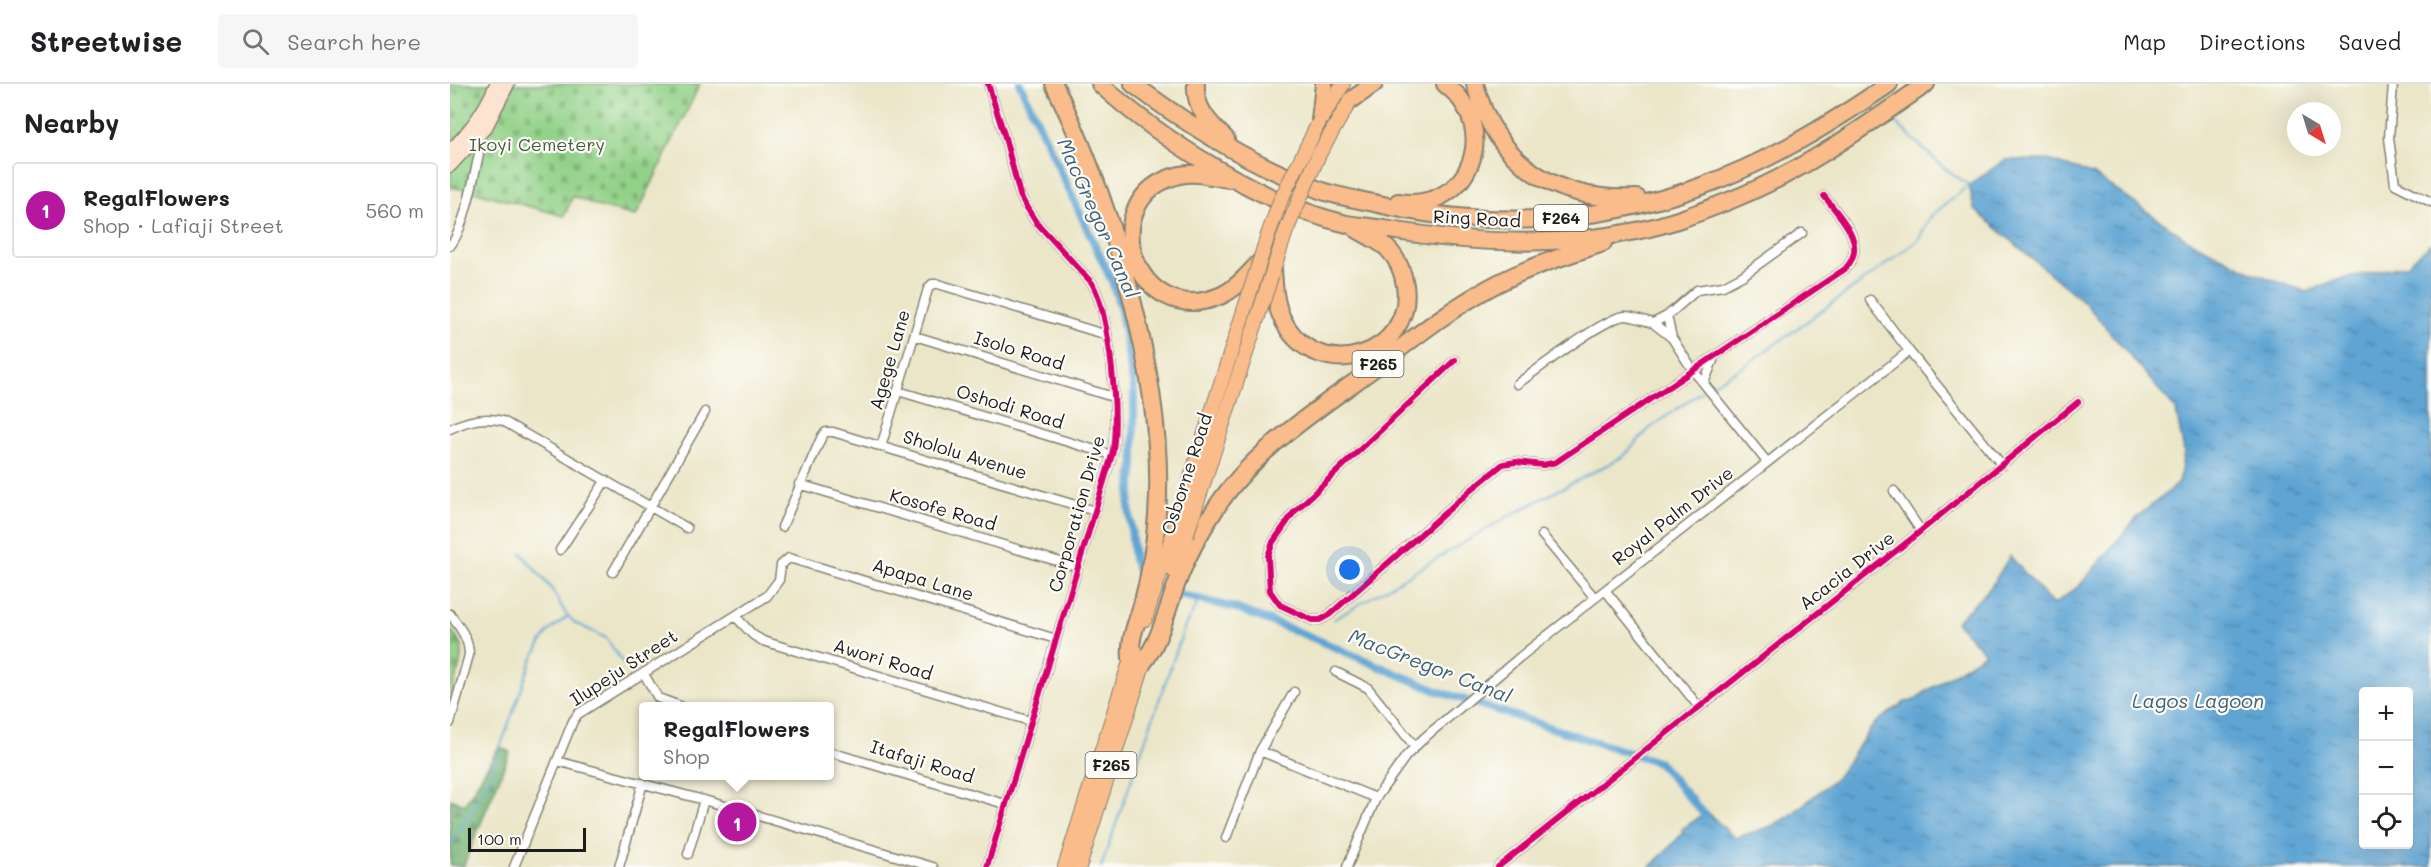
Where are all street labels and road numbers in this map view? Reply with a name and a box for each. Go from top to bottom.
street label: Ring Road [1432,204,1522,232]
road number: F264 [1534,205,1588,231]
street label: Agege Lane [863,307,915,413]
street label: Isolo Road [971,325,1067,375]
road number: F265 [1352,351,1404,377]
street label: Oshodi Road [954,378,1067,434]
street label: Osborne Road [1155,410,1217,537]
street label: Shololu Avenue [900,424,1030,484]
street label: Corporation Drive [1042,433,1110,595]
street label: Royal Palm Drive [1607,460,1738,570]
street label: Kosofe Road [887,482,999,536]
street label: Acacia Drive [1794,525,1899,615]
street label: Apapa Lane [870,552,977,606]
street label: Ilupeju Street [565,623,682,711]
street label: Awori Road [831,633,936,685]
street label: Itafaji Road [867,734,977,788]
road number: F265 [1086,752,1136,778]

